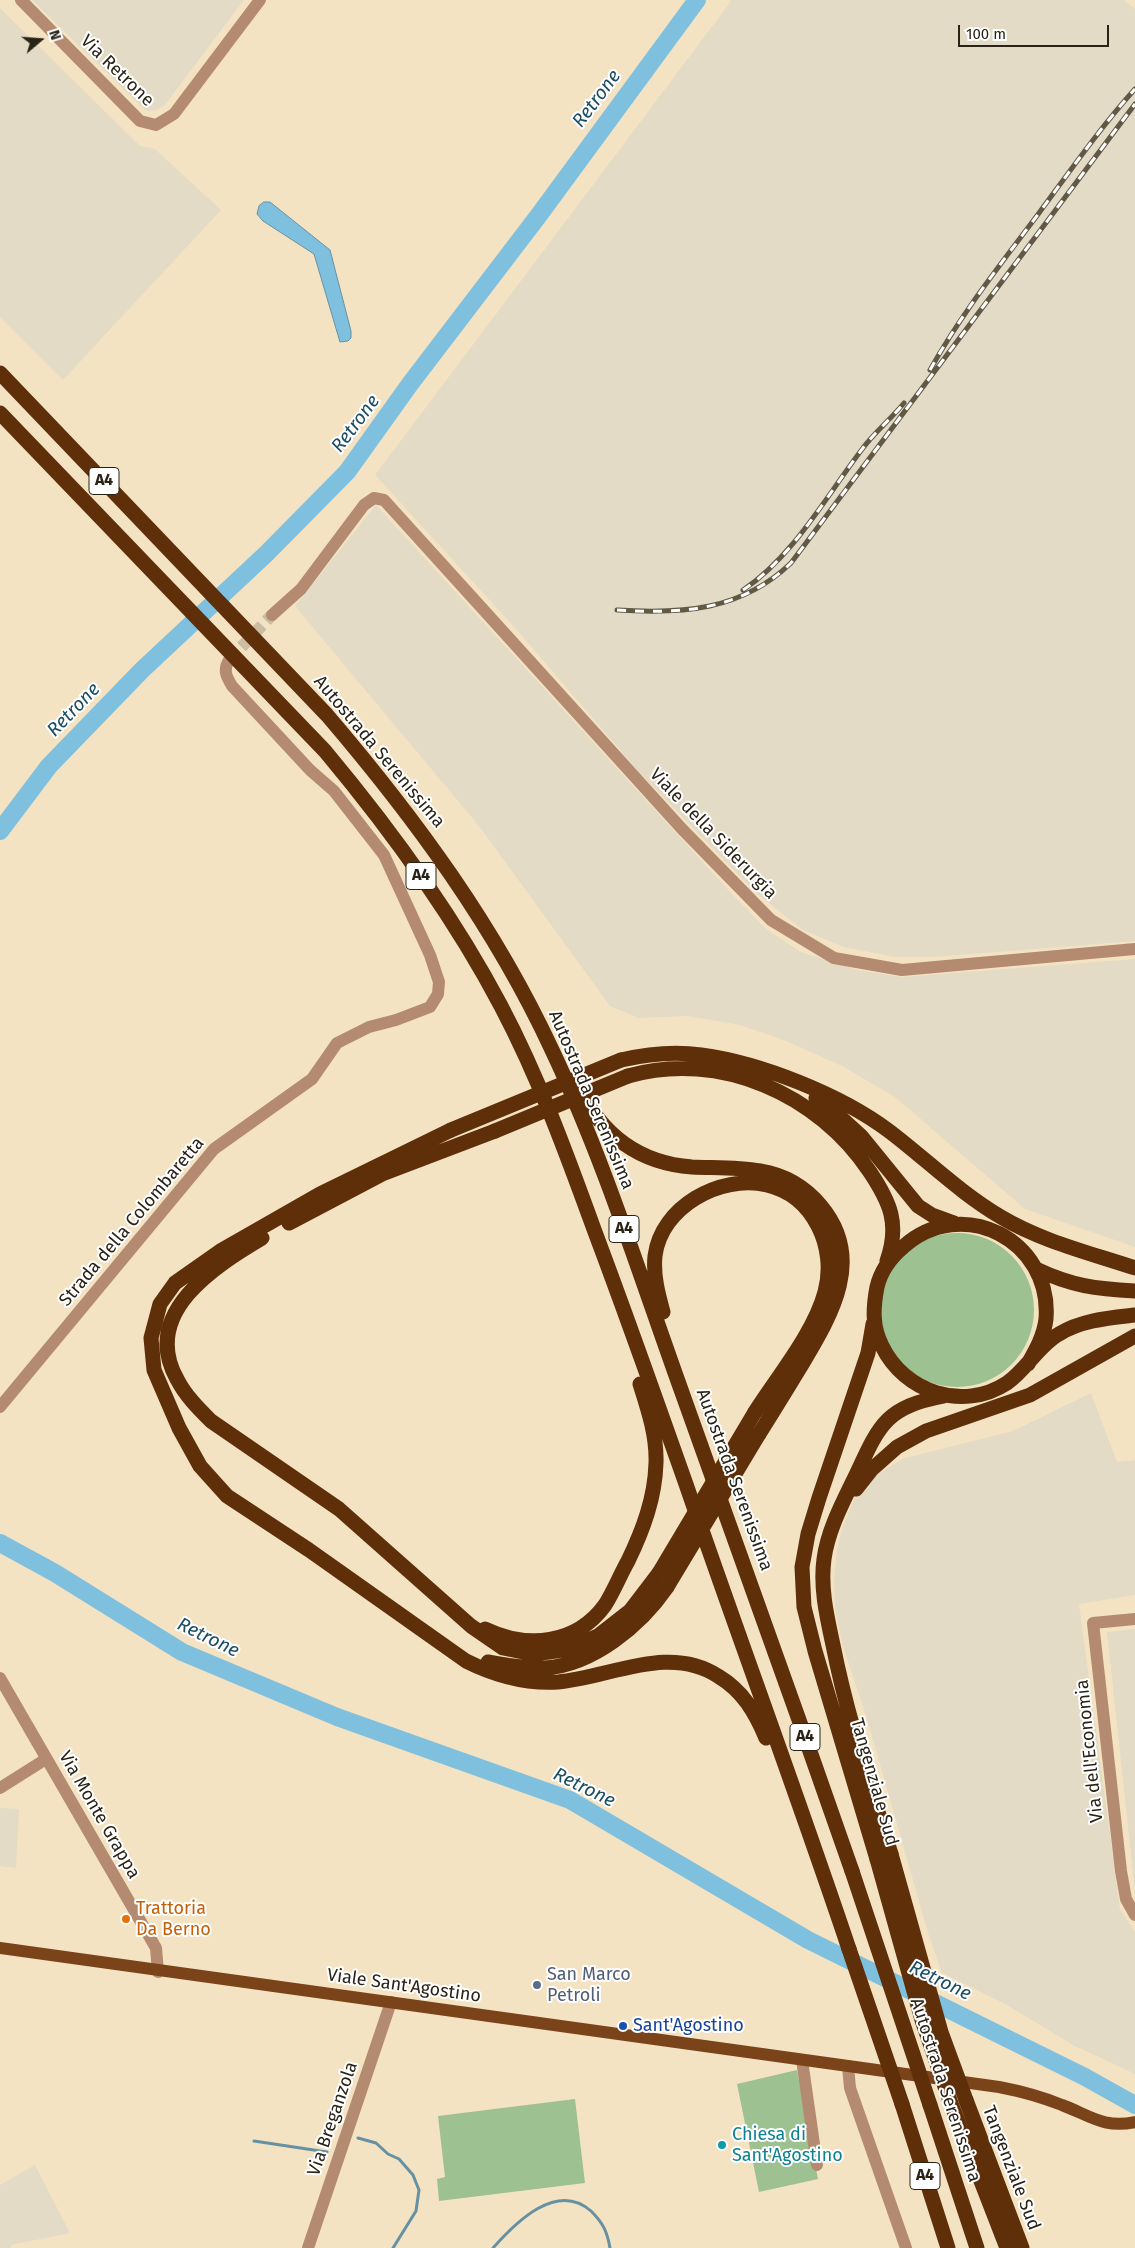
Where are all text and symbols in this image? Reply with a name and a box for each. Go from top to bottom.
north arrow [15,15,65,65]
scale bar [960,15,1111,47]
text: 100 m [966,25,1006,43]
text: N [45,28,64,42]
street label: Via Retrone [76,31,158,111]
water label: Retrone [568,66,626,132]
water label: Retrone [327,391,385,457]
road number: A4 [89,468,119,494]
street label: Autostrada Serenissima [309,671,449,833]
water label: Retrone [43,678,105,742]
street label: Viale della Siderurgia [645,764,781,904]
road number: A4 [406,862,436,889]
street label: Autostrada Serenissima [543,1007,639,1193]
street label: Strada della Colombaretta [55,1133,209,1311]
road number: A4 [609,1216,639,1242]
street label: Autostrada Serenissima [691,1386,777,1574]
water label: Retrone [173,1613,243,1663]
street label: Via dell'Economia [1072,1678,1108,1824]
street label: Tangenziale Sud [845,1716,903,1848]
road number: A4 [790,1724,820,1750]
street label: Via Monte Grappa [54,1747,144,1883]
water label: Retrone [549,1763,619,1813]
place label: Trattoria Da Berno [136,1898,211,1940]
marker: Trattoria Da Berno [120,1913,132,1925]
water label: Retrone [905,1956,975,2006]
place label: San Marco Petroli [547,1964,631,2006]
street label: Viale Sant'Agostino [326,1965,482,2007]
marker: San Marco Petroli [531,1979,543,1991]
street label: Autostrada Serenissima [905,1995,985,2185]
place label: Sant'Agostino [633,2015,744,2037]
marker: Sant'Agostino [617,2020,629,2032]
street label: Via Breganzola [303,2059,363,2179]
street label: Tangenziale Sud [977,2103,1045,2233]
place label: Chiesa di Sant'Agostino [732,2124,843,2166]
marker: Chiesa di Sant'Agostino [716,2139,728,2151]
road number: A4 [910,2162,940,2190]

